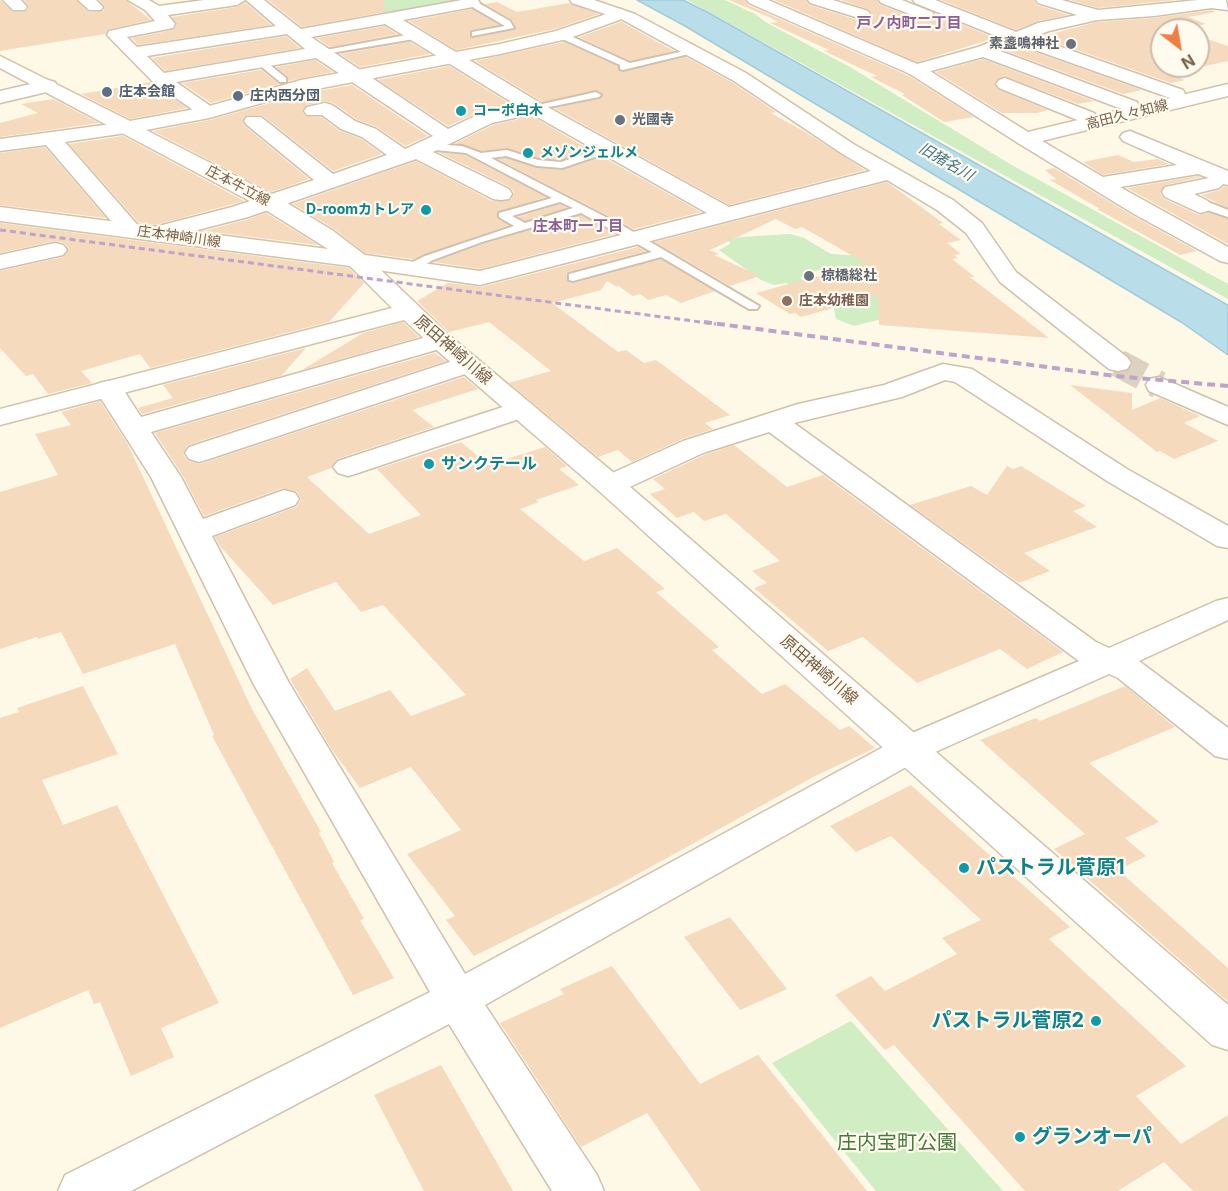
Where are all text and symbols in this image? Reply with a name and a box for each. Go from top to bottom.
district label: 戸ノ内町二丁目 [857,14,961,32]
north arrow [1150,18,1210,78]
place label: 素盞鳴神社 [989,36,1059,52]
marker: 素盞鳴神社 [1064,37,1078,51]
text: N [1178,50,1199,73]
place label: 庄本会館 [119,84,175,100]
marker: 庄本会館 [100,85,114,99]
place label: 庄内西分団 [250,88,320,104]
marker: 庄内西分団 [231,89,245,103]
street label: 高田久々知線 [1084,97,1170,133]
place label: コーポ白木 [473,103,543,119]
marker: コーポ白木 [454,104,468,118]
place label: 光國寺 [632,112,674,128]
marker: 光國寺 [613,113,627,127]
water label: 旧猪名川 [916,139,976,185]
place label: メゾンジェルメ [540,145,638,161]
marker: メゾンジェルメ [521,146,535,160]
street label: 庄本牛立線 [203,162,273,210]
place label: D-roomカトレア [306,202,414,218]
marker: D-roomカトレア [419,203,433,217]
district label: 庄本町一丁目 [533,217,623,235]
street label: 庄本神崎川線 [136,223,222,251]
place label: 椋橋総社 [821,268,877,284]
marker: 椋橋総社 [802,269,816,283]
place label: 庄本幼稚園 [799,293,869,309]
marker: 庄本幼稚園 [780,294,794,308]
street label: 原田神崎川線 [410,311,496,389]
place label: サンクテール [441,454,537,474]
marker: サンクテール [422,457,436,471]
street label: 原田神崎川線 [776,631,862,709]
place label: パストラル菅原1 [976,856,1125,880]
marker: パストラル菅原1 [957,861,971,875]
place label: パストラル菅原2 [931,1009,1084,1033]
marker: パストラル菅原2 [1089,1014,1103,1028]
place label: グランオーパ [1032,1125,1152,1149]
marker: グランオーパ [1013,1130,1027,1144]
park label: 庄内宝町公園 [837,1131,957,1155]

